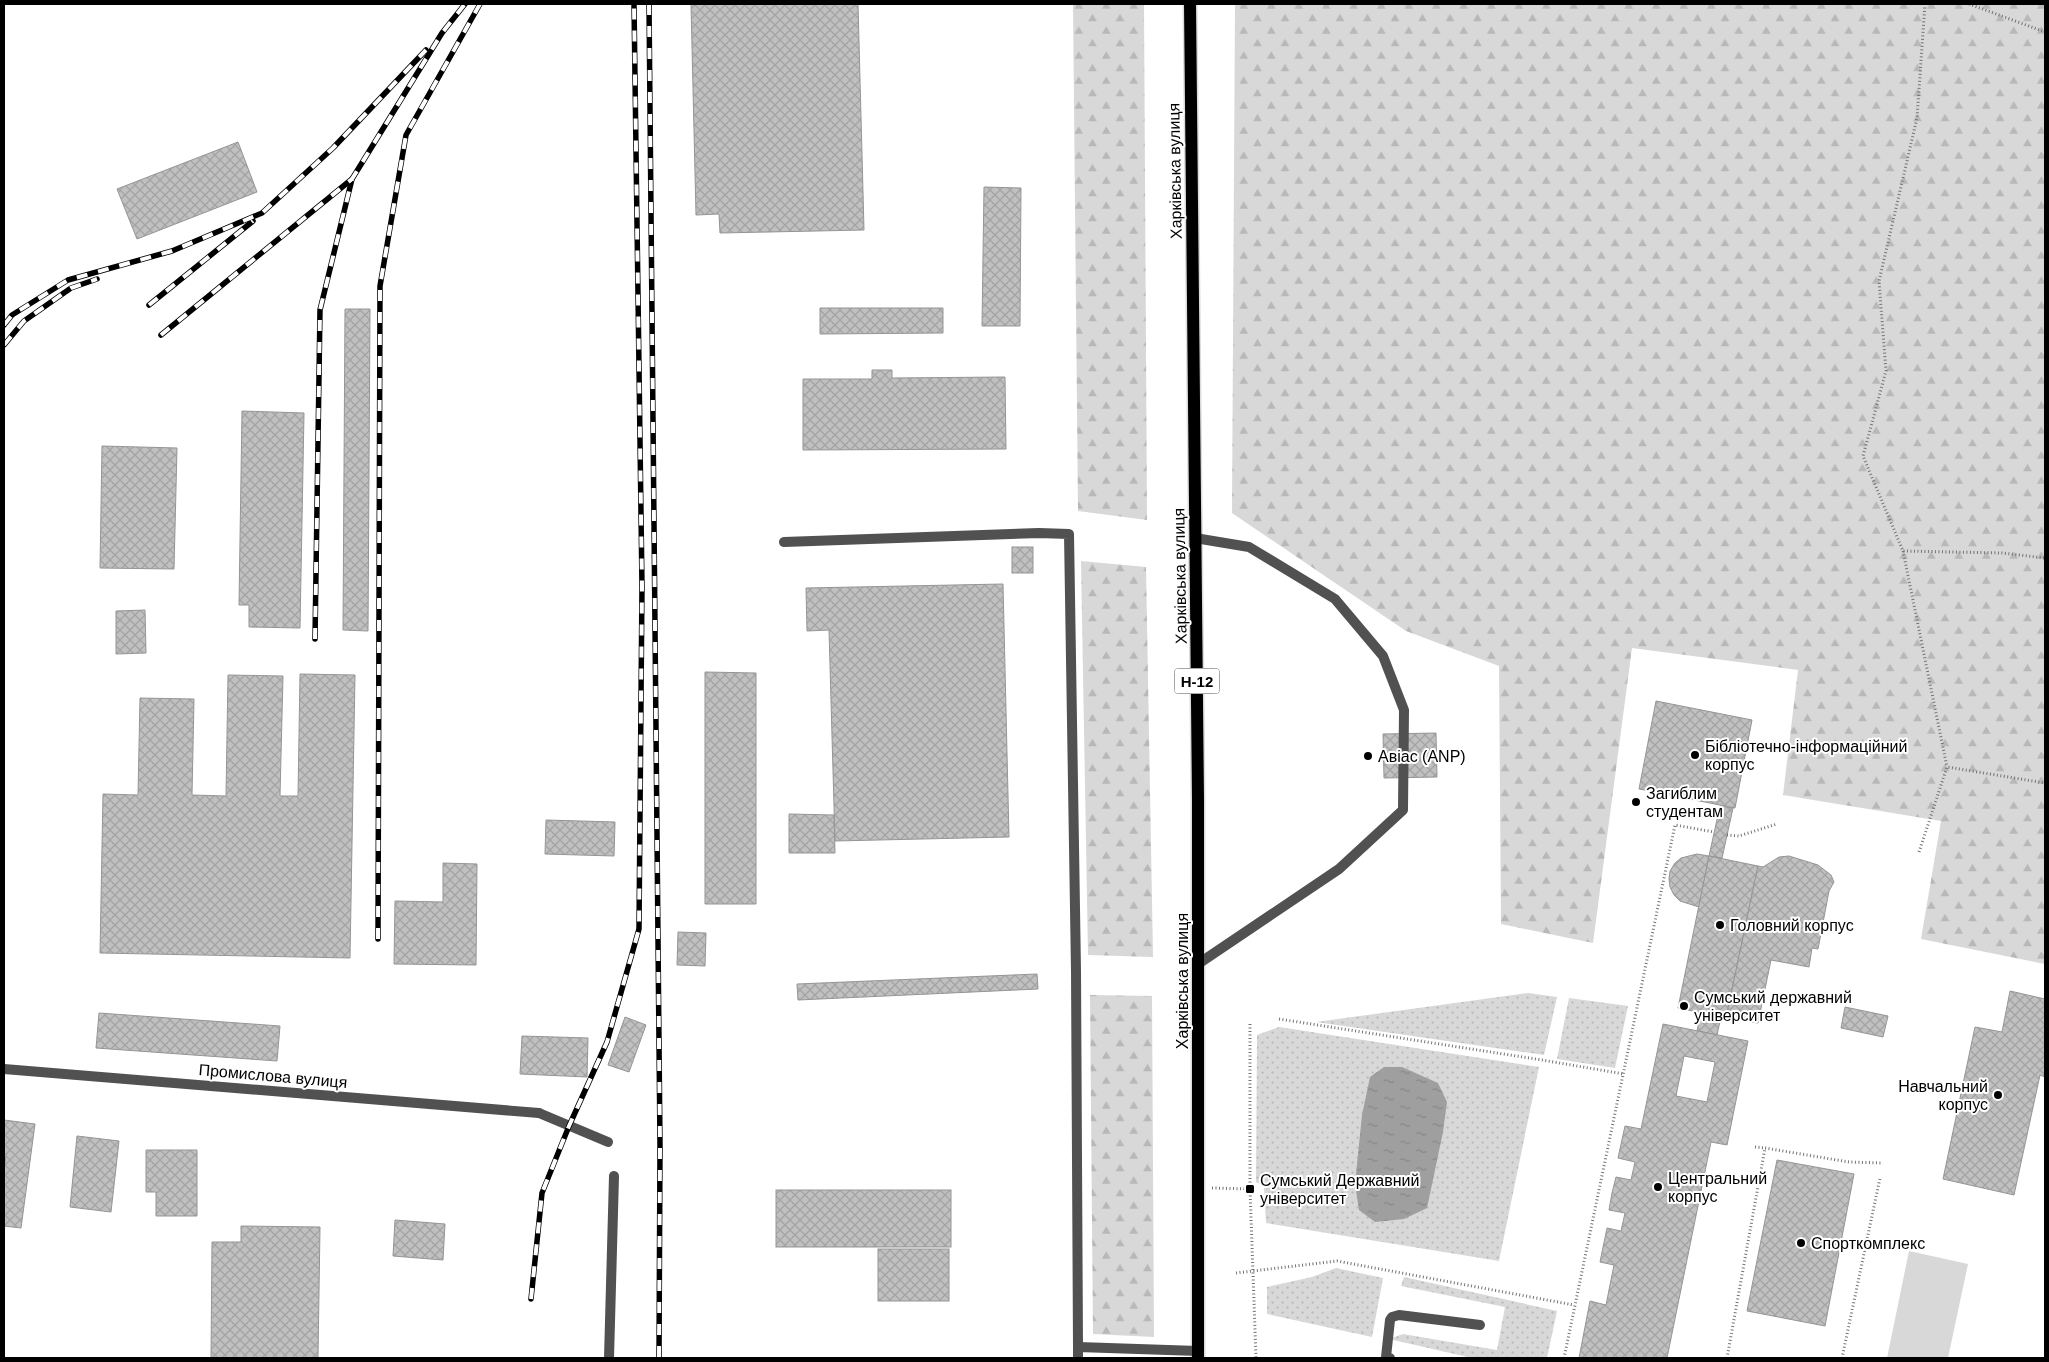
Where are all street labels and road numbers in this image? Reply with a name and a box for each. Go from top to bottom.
street label: Харківська вулиця [1165,103,1185,239]
street label: Харківська вулиця [1170,508,1190,644]
road number: Н-12 [1174,668,1220,694]
street label: Харківська вулиця [1174,913,1191,1049]
street label: Промислова вулиця [198,1061,348,1091]

